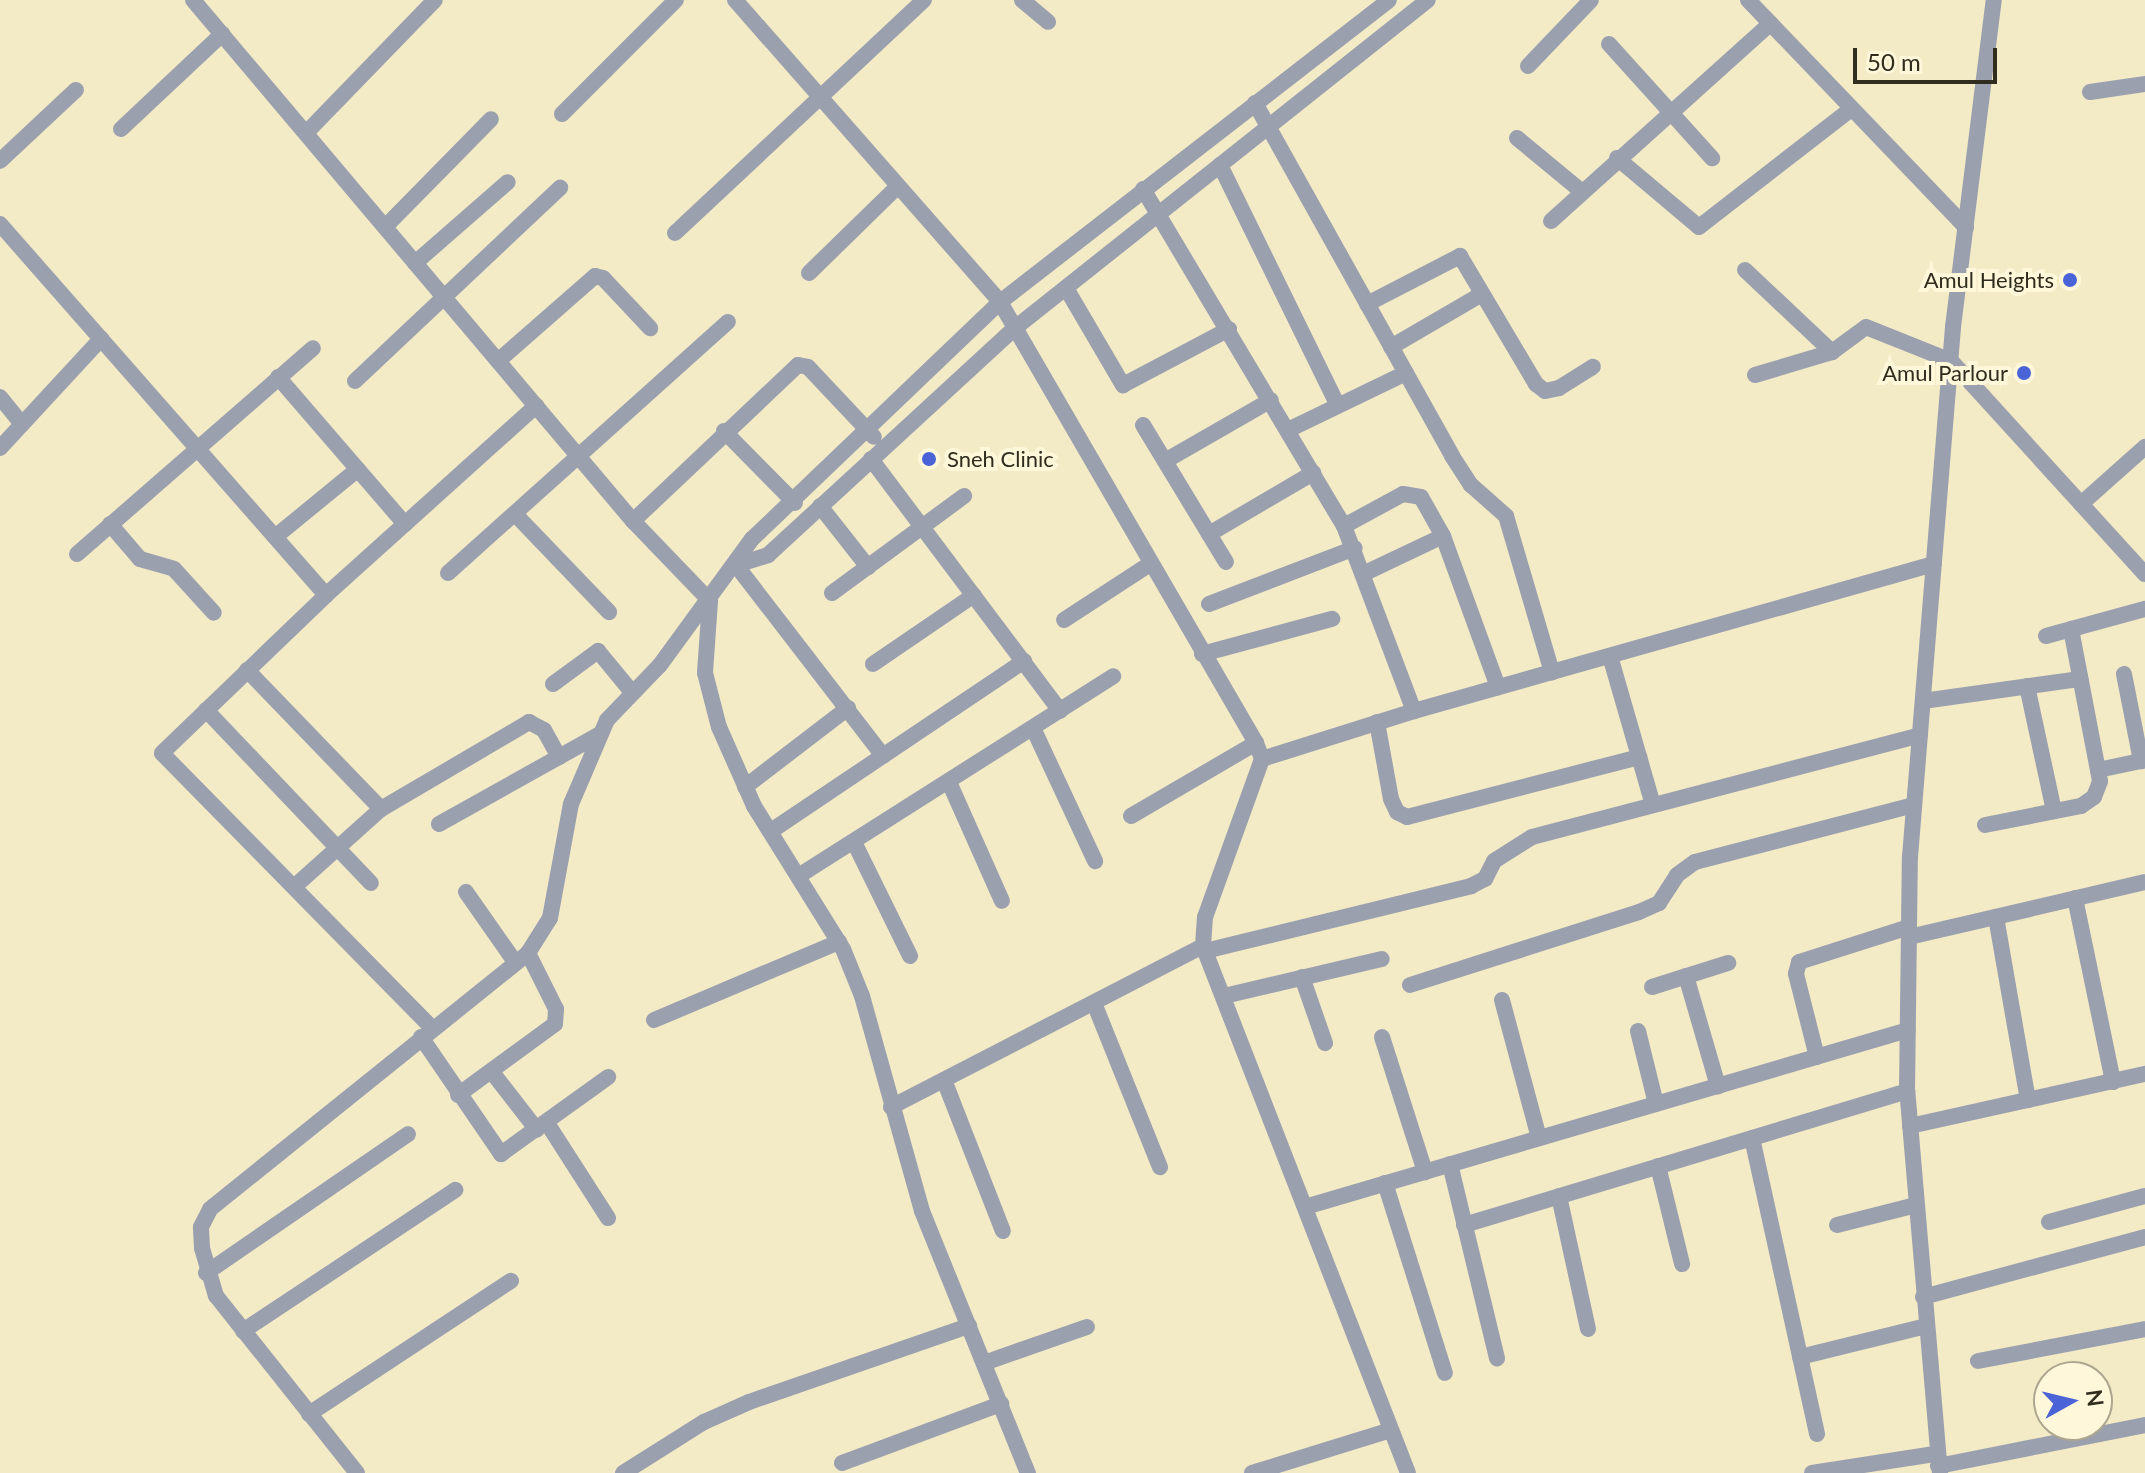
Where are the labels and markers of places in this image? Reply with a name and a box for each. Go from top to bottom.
place label: Amul Heights [1924,267,2054,293]
marker: Amul Heights [2061,271,2079,289]
place label: Amul Parlour [1882,360,2008,386]
marker: Amul Parlour [2015,364,2033,382]
place label: Sneh Clinic [947,446,1054,472]
marker: Sneh Clinic [918,448,940,470]

